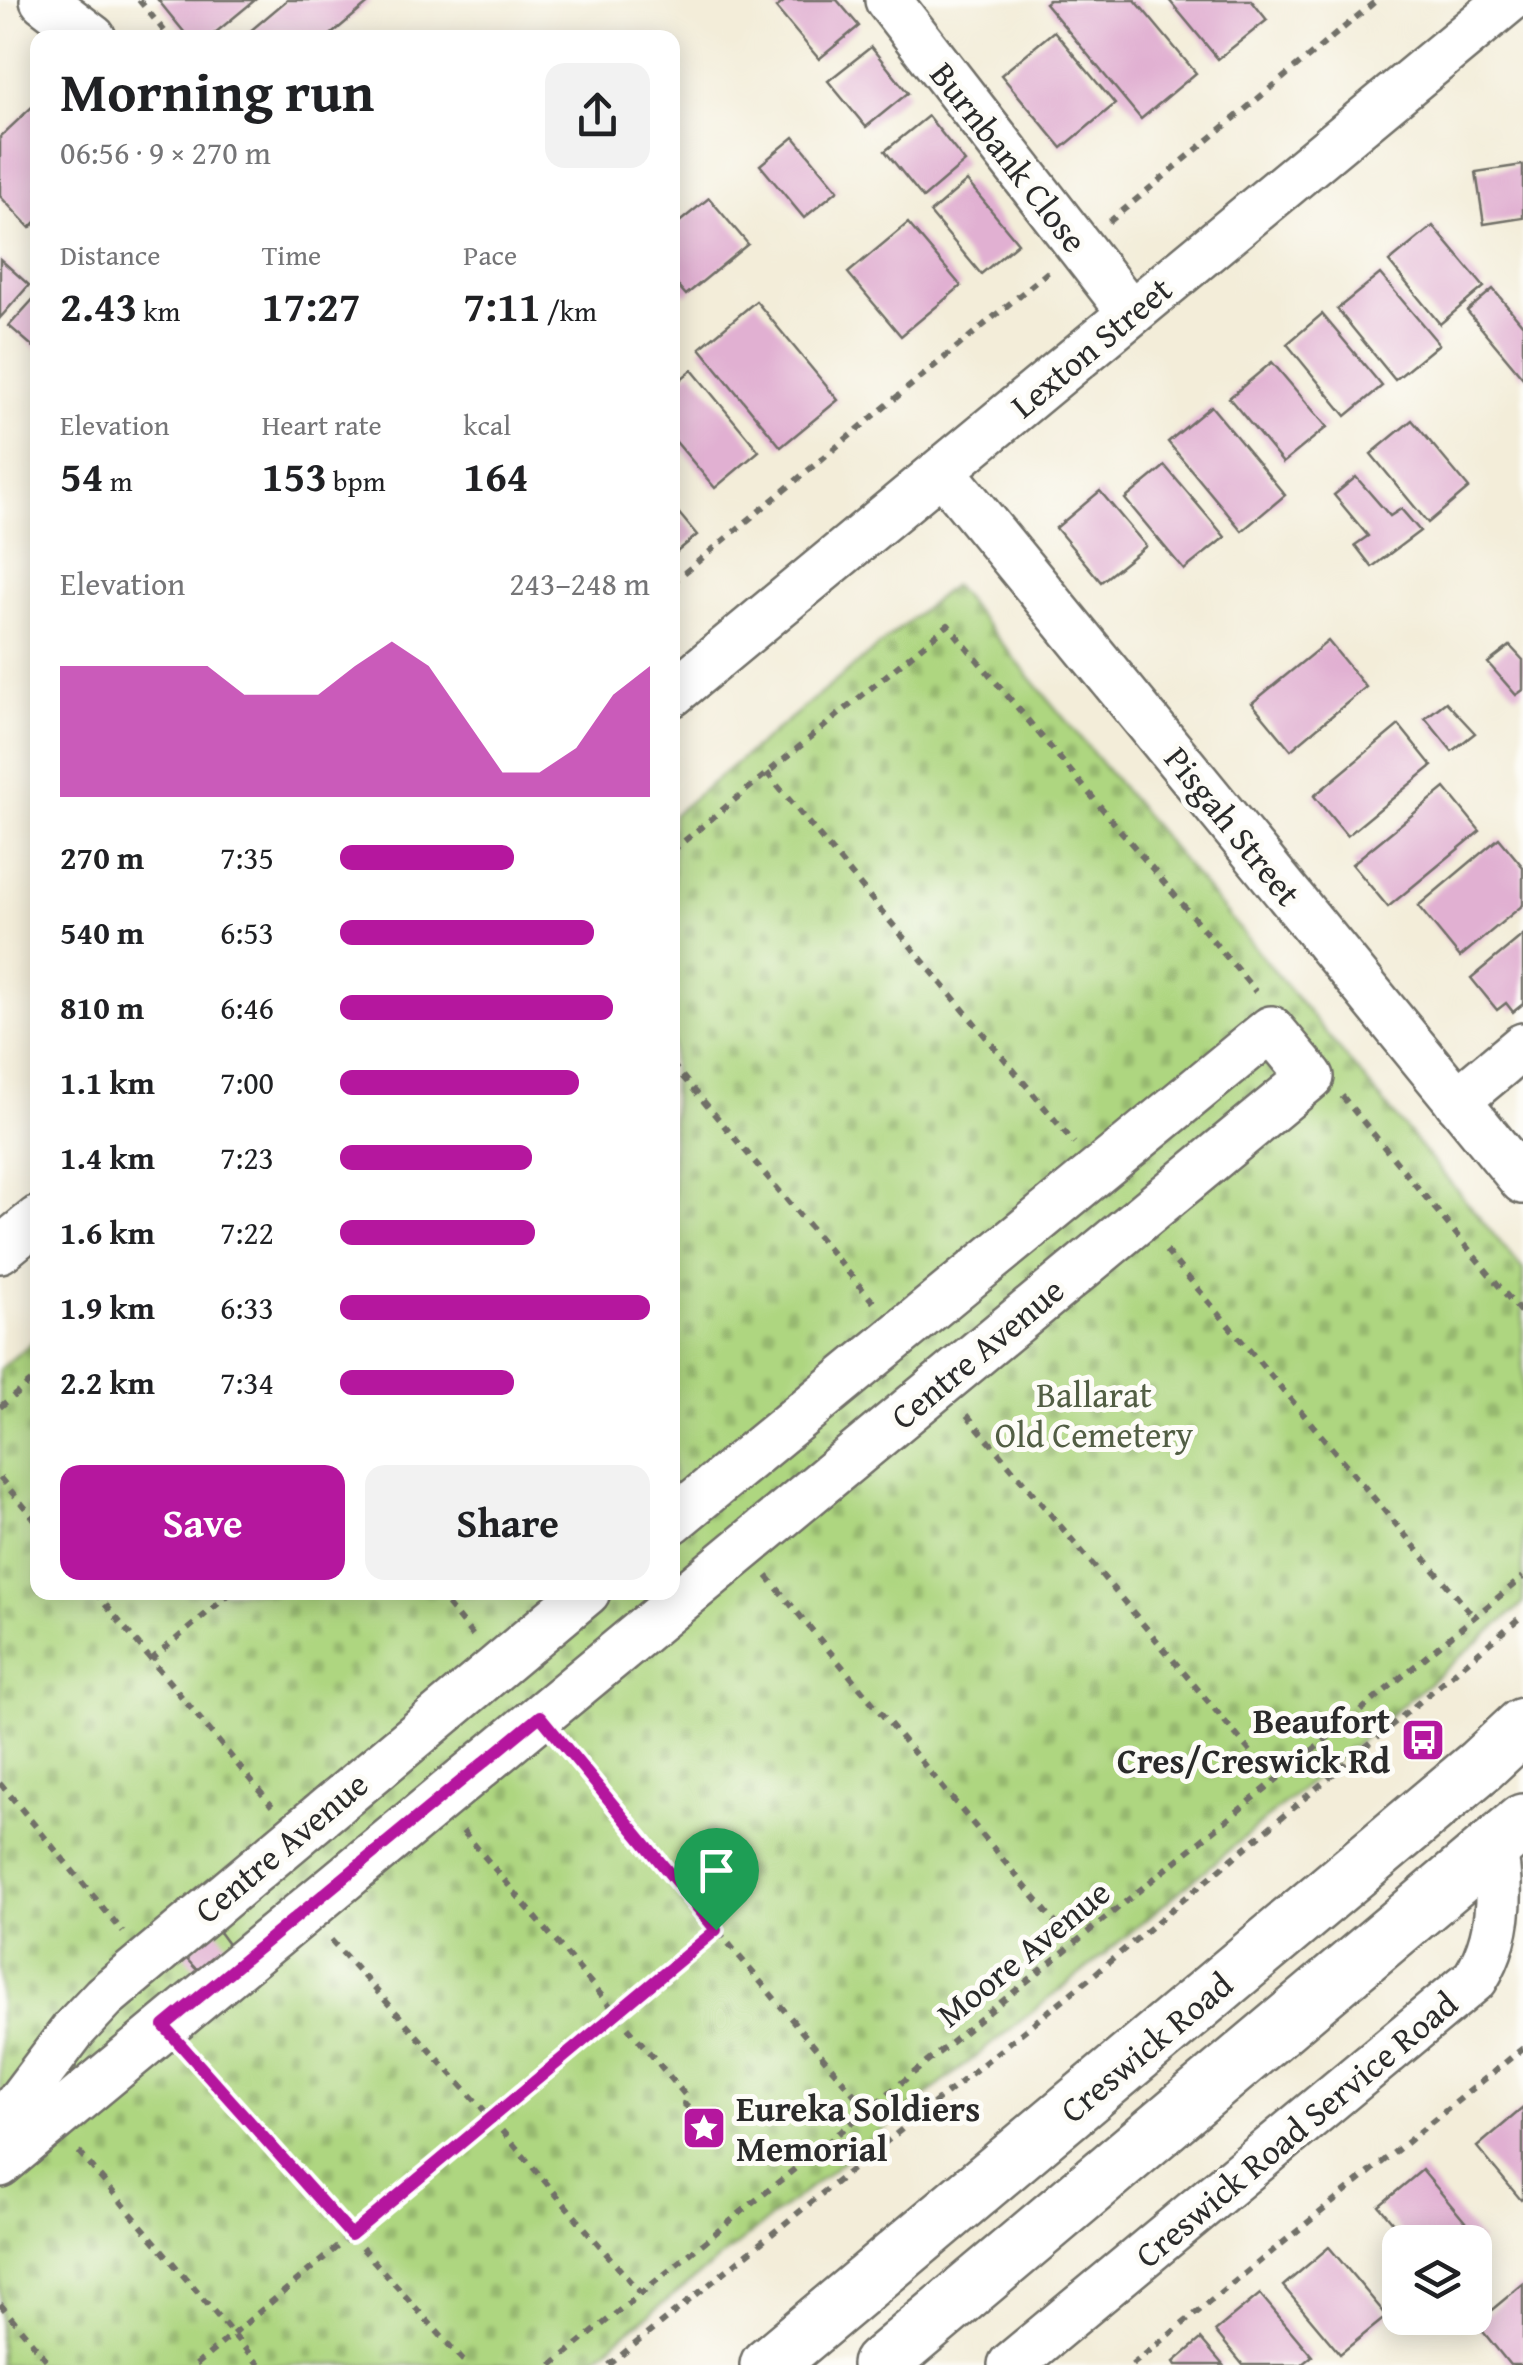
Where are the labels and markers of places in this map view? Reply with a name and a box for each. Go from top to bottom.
place label: Beaufort Cres/Creswick Rd [1117,1695,1391,1786]
bus stop icon: Beaufort Cres/Creswick Rd [1400,1717,1446,1763]
pin [674,1828,759,1931]
place label: Eureka Soldiers Memorial [736,2083,980,2174]
place icon: Eureka Soldiers Memorial [681,2105,727,2151]

